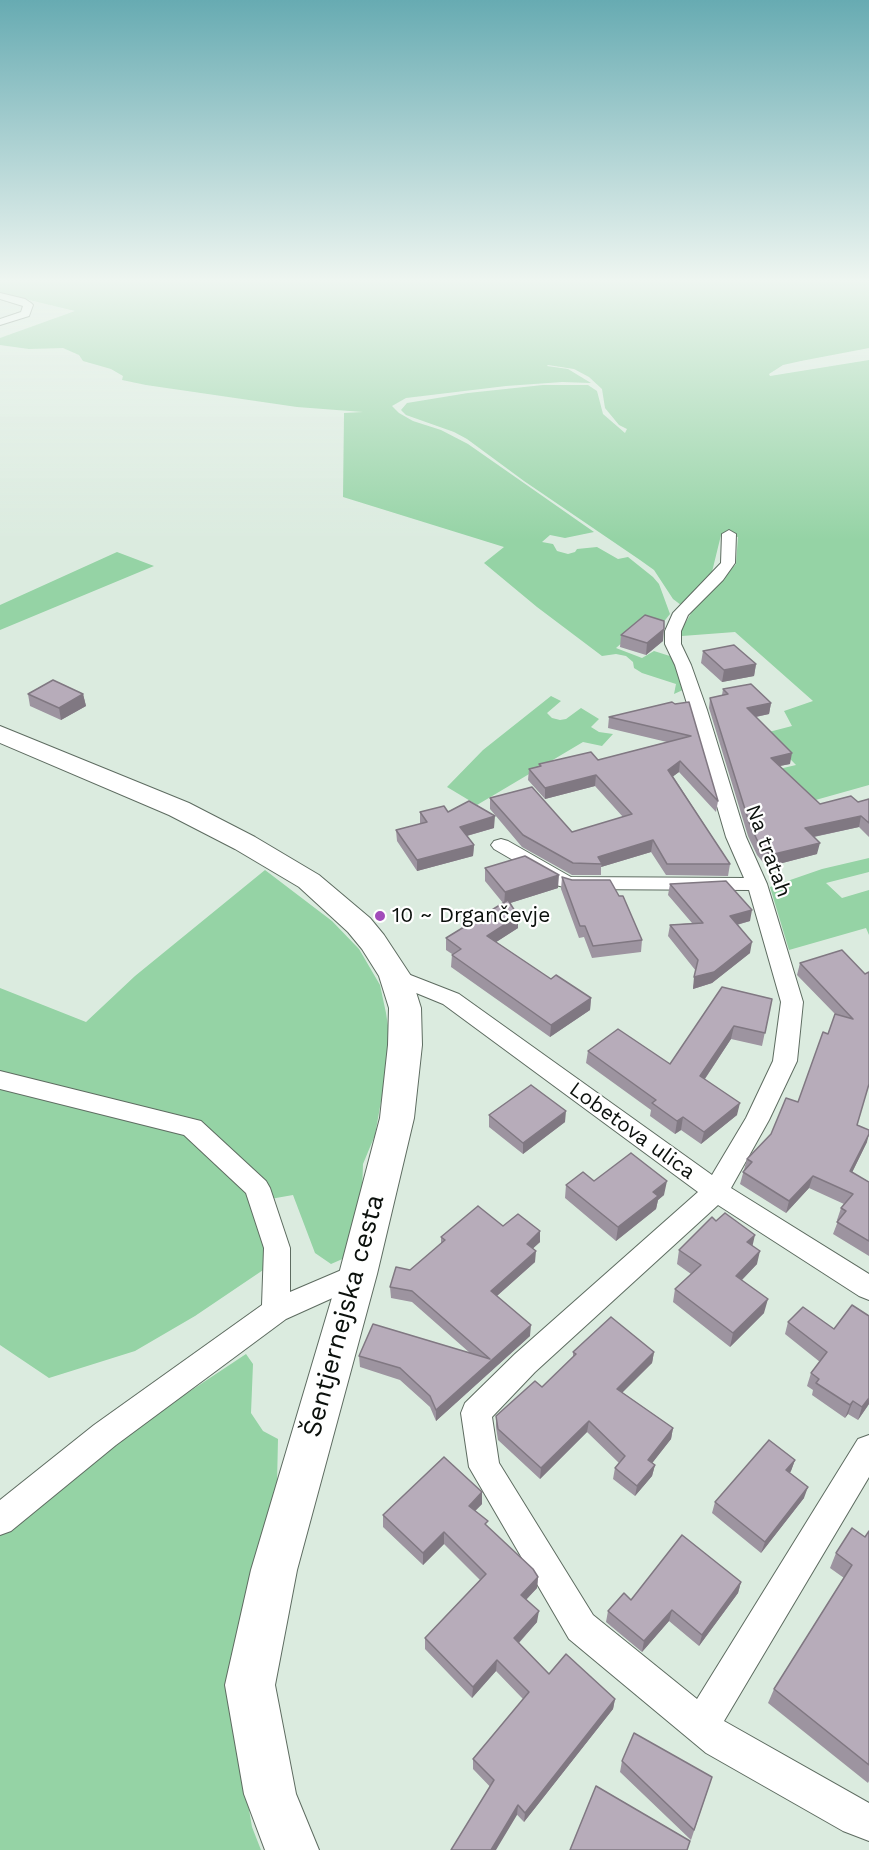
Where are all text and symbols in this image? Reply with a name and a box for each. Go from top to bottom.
street label: Na tratah [740,801,796,901]
place label: 10 ~ Drgančevje [392,903,550,929]
marker: 10 ~ Drgančevje [373,909,387,923]
street label: Lobetova ulica [564,1077,700,1185]
street label: Šentjernejska cesta [297,1191,391,1441]

